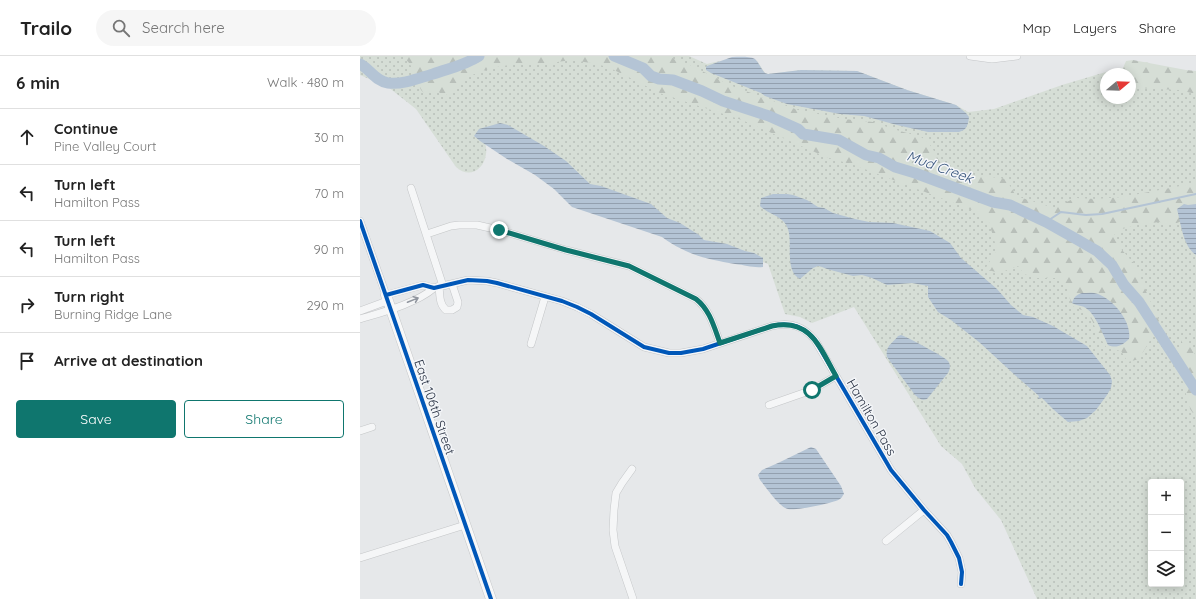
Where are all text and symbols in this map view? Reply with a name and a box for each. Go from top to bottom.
search box [96,10,376,46]
text: Trailo [20,16,72,40]
icon: search [110,17,132,39]
text: Search here [142,18,225,37]
text: Map [1022,19,1051,37]
text: Layers [1073,19,1117,37]
text: Share [1139,19,1176,37]
north arrow [1100,68,1136,104]
text: 6 min [16,72,60,93]
text: Walk · 480 m [267,74,344,90]
text: Continue [54,119,118,138]
icon: ahead [16,126,38,148]
text: 30 m [314,129,344,145]
text: Pine Valley Court [54,138,157,154]
water label: Mud Creek [904,147,977,188]
text: Turn left [54,175,116,194]
icon: left [16,182,38,204]
text: 70 m [314,185,344,201]
text: Hamilton Pass [54,194,140,210]
route end [490,221,508,239]
text: Turn left [54,231,116,250]
icon: left [16,238,38,260]
text: 90 m [314,241,344,257]
text: Hamilton Pass [54,250,140,266]
text: Turn right [54,287,125,306]
icon: right [16,294,38,316]
one-way arrow [407,296,419,303]
text: 290 m [306,297,344,313]
text: Burning Ridge Lane [54,306,172,322]
icon: arrive [16,350,38,372]
text: Arrive at destination [54,351,203,370]
street label: East 106th Street [411,357,459,457]
street label: Hamilton Pass [844,376,900,458]
route start [803,381,821,399]
button: Save [16,400,176,438]
button: Share [184,400,344,438]
map controls [1148,479,1184,587]
button: + [1148,479,1184,515]
button: − [1148,515,1184,551]
button: layers [1148,551,1184,587]

